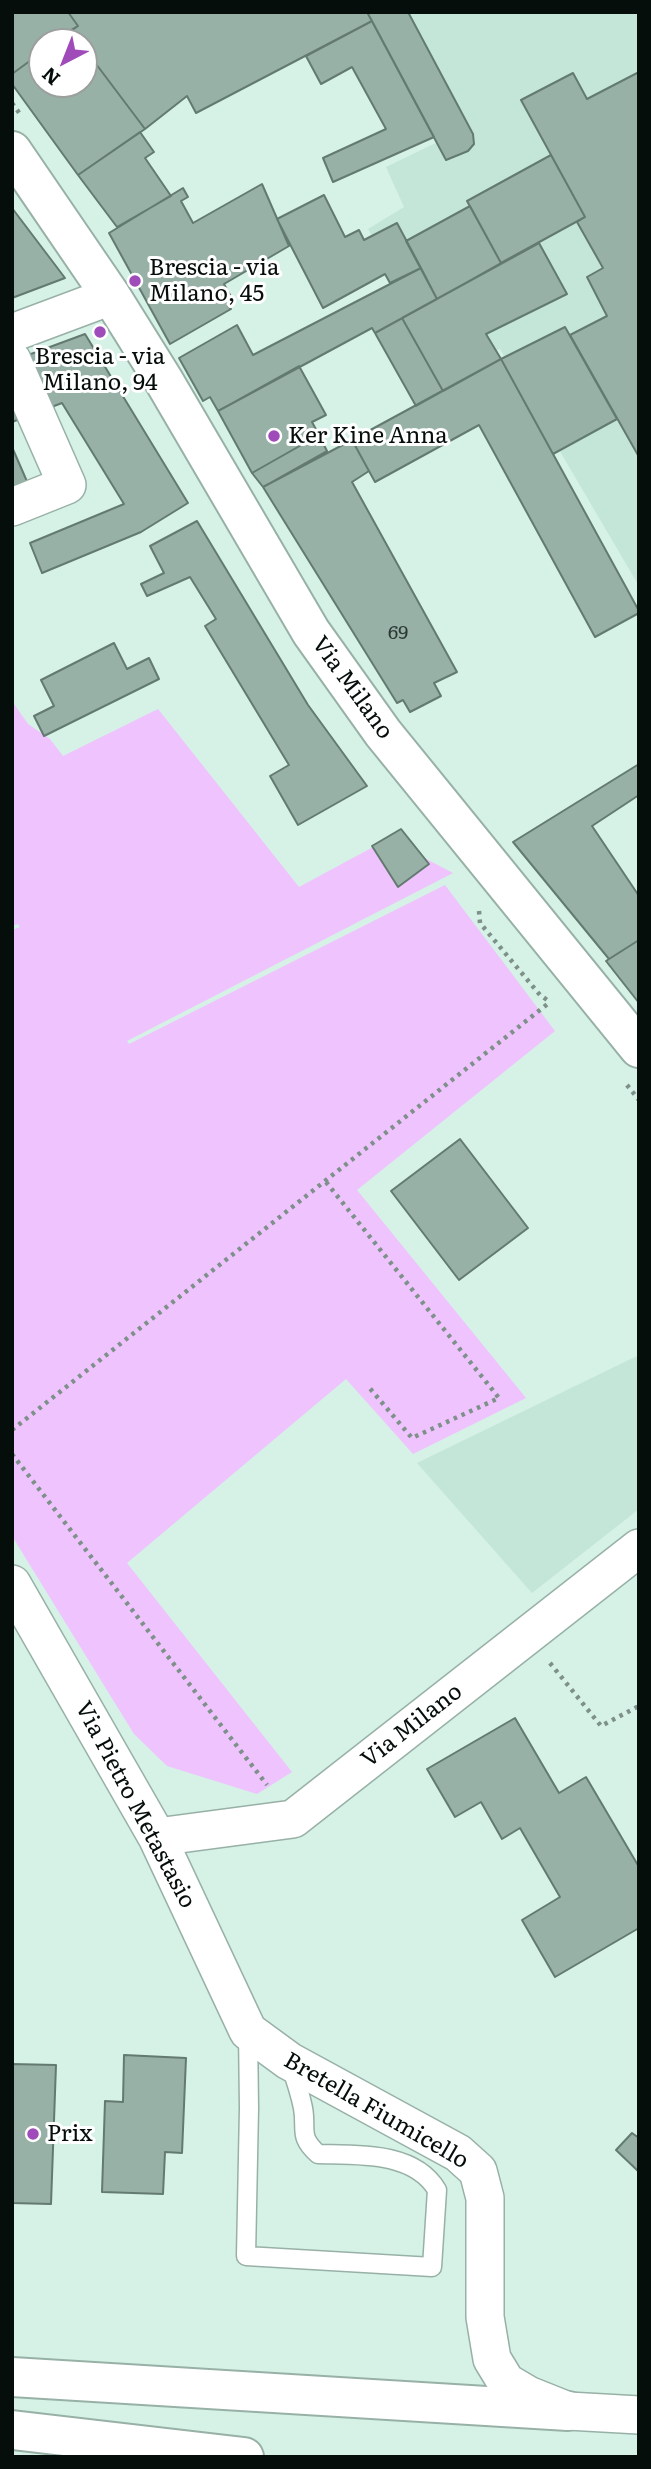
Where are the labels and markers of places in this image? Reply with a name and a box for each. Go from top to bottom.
place label: Brescia - via Milano, 45 [149,254,279,308]
marker: Brescia - via Milano, 45 [127,273,143,289]
marker: Brescia - via Milano, 94 [92,324,108,340]
place label: Brescia - via Milano, 94 [35,343,165,397]
place label: Ker Kine Anna [288,422,448,450]
marker: Ker Kine Anna [266,428,282,444]
place label: Prix [47,2120,92,2148]
marker: Prix [25,2126,41,2142]

